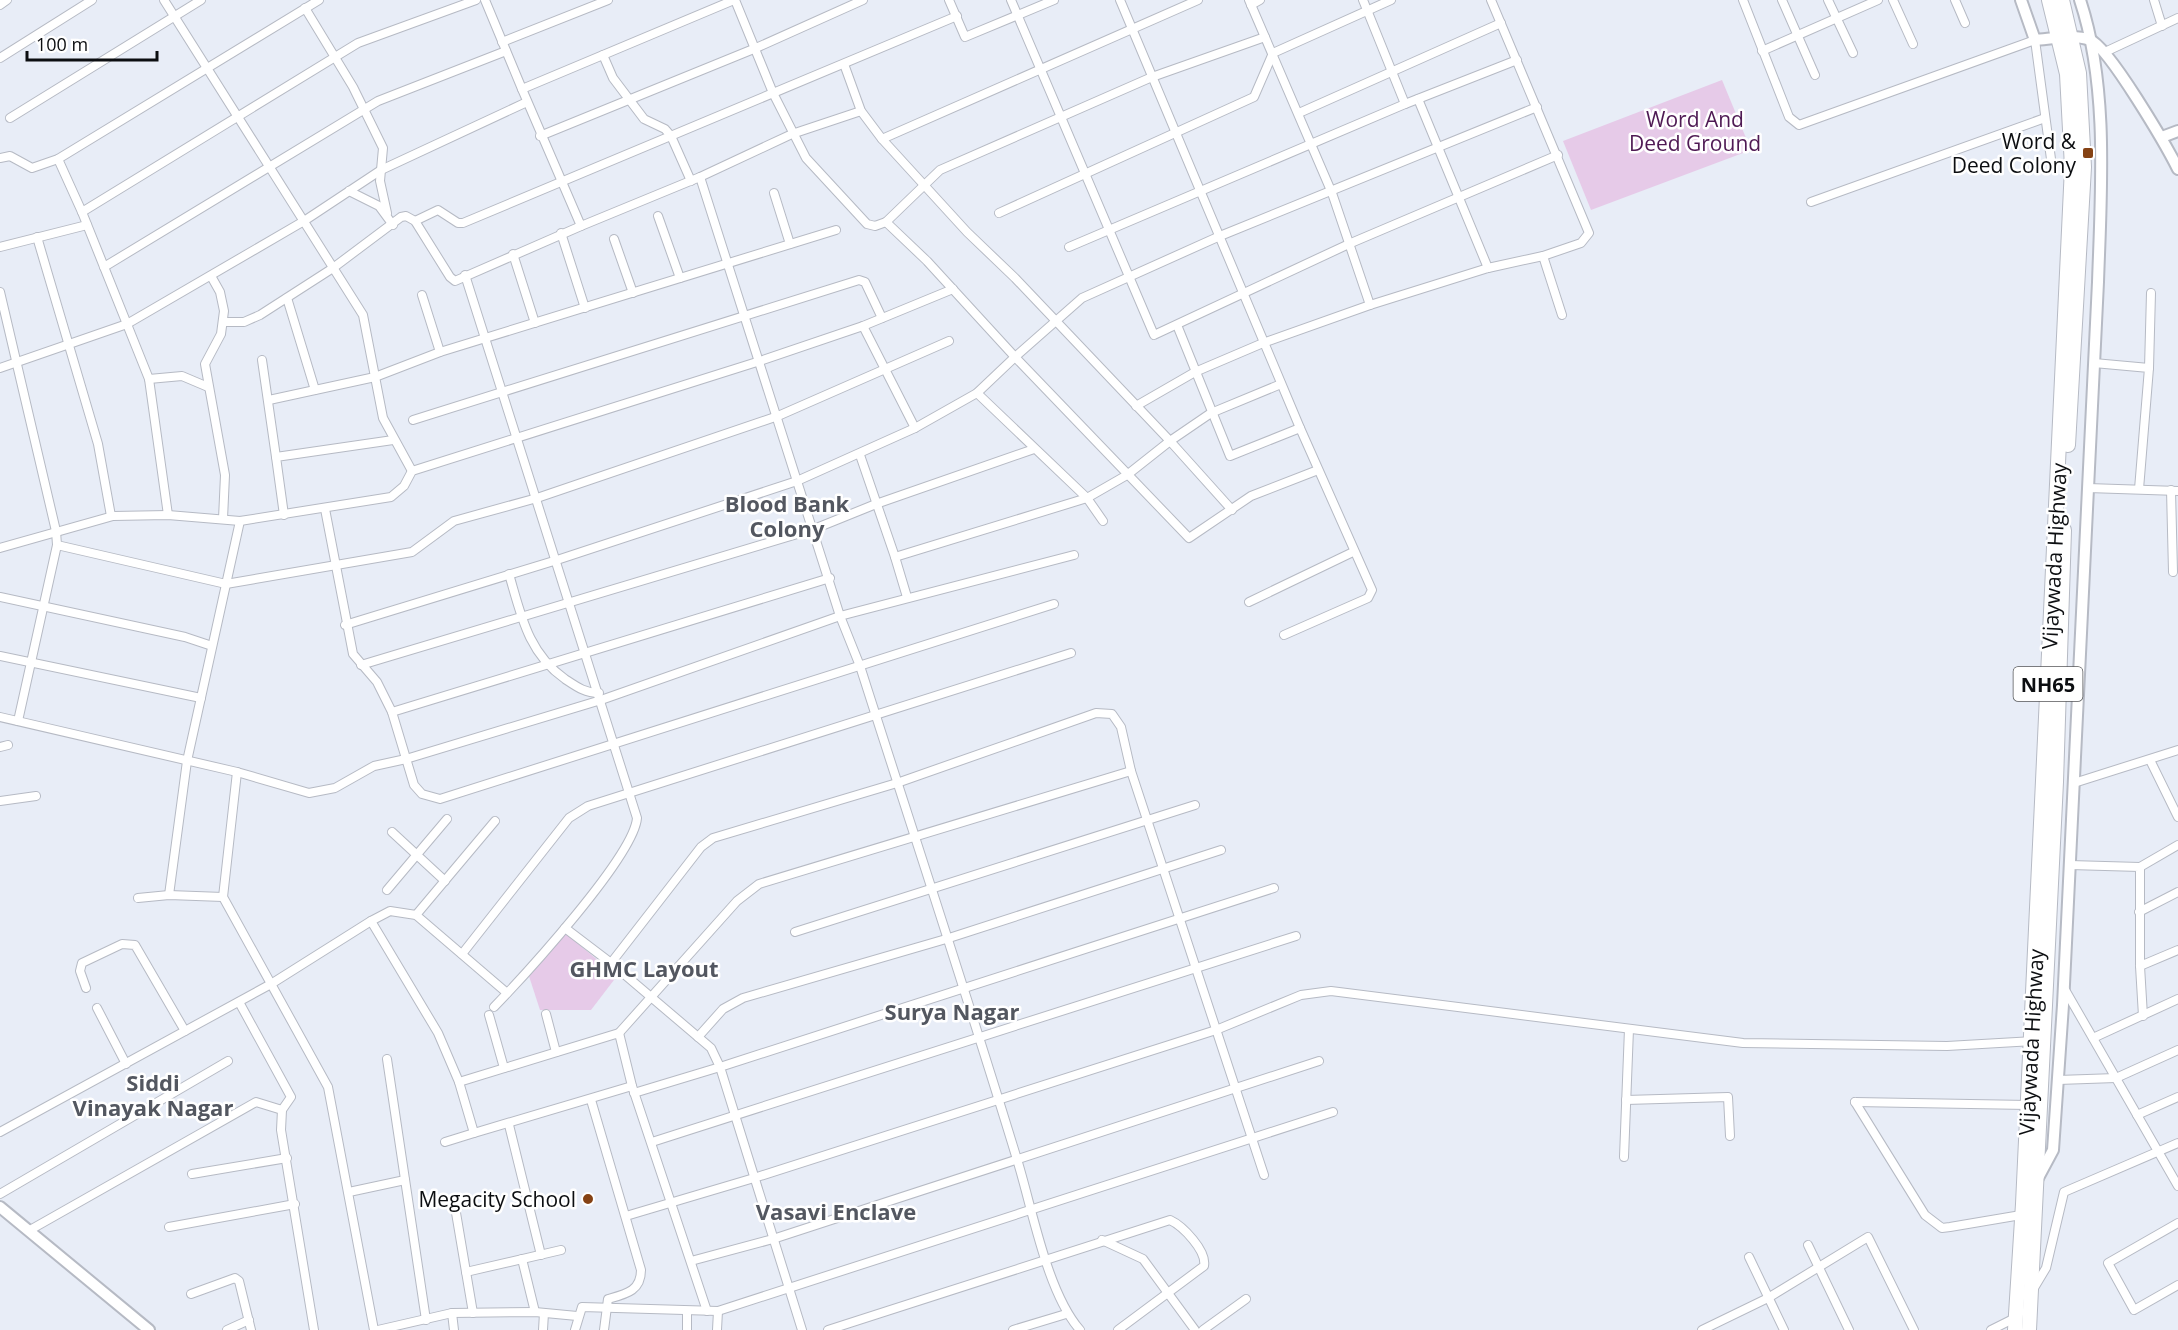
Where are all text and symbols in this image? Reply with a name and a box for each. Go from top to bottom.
scale bar [27,24,158,62]
text: 100 m [36,32,88,56]
park label: Word And Deed Ground [1629,105,1761,157]
place label: Word & Deed Colony [1952,127,2077,179]
marker: Word & Deed Colony [2081,146,2095,160]
street label: Vijaywada Highway [2035,462,2073,650]
district label: Blood Bank Colony [725,488,850,543]
road number: NH65 [2014,667,2082,701]
street label: Vijaywada Highway [2012,948,2050,1136]
district label: GHMC Layout [569,953,719,983]
district label: Surya Nagar [885,996,1019,1026]
district label: Siddi Vinayak Nagar [73,1067,233,1122]
place label: Megacity School [418,1185,576,1213]
marker: Megacity School [581,1192,595,1206]
district label: Vasavi Enclave [756,1196,916,1226]

